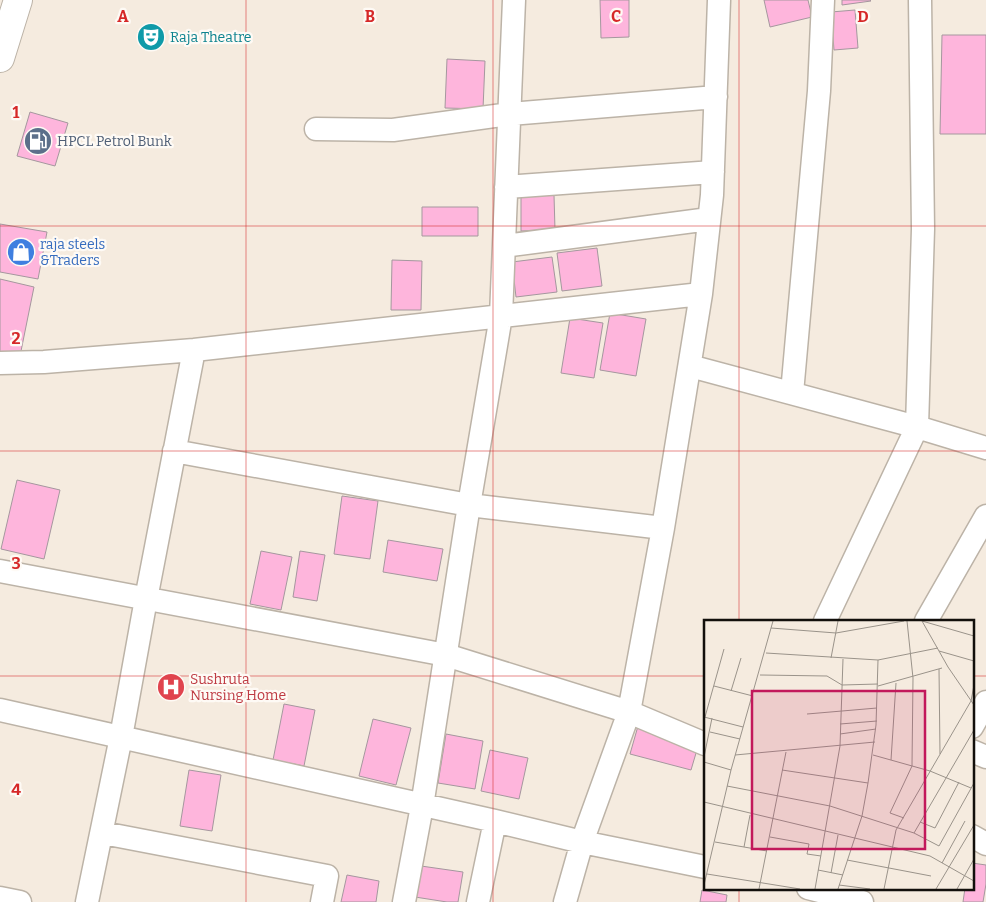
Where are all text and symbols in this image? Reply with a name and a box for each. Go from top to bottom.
text: A [117,7,129,26]
text: B [365,7,375,26]
text: C [611,7,621,26]
text: D [857,7,869,26]
theatre icon: Raja Theatre [136,22,166,52]
place label: Raja Theatre [170,29,252,46]
text: 1 [13,103,20,122]
fuel station icon: HPCL Petrol Bunk [23,126,53,156]
place label: HPCL Petrol Bunk [57,133,172,150]
place label: raja steels &Traders [40,236,105,269]
shop icon: raja steels &Traders [6,237,36,267]
text: 2 [11,329,21,348]
text: 3 [11,554,21,573]
inset map [704,620,974,890]
place label: Sushruta Nursing Home [190,671,286,704]
hospital icon: Sushruta Nursing Home [156,672,186,702]
text: 4 [11,780,21,799]

